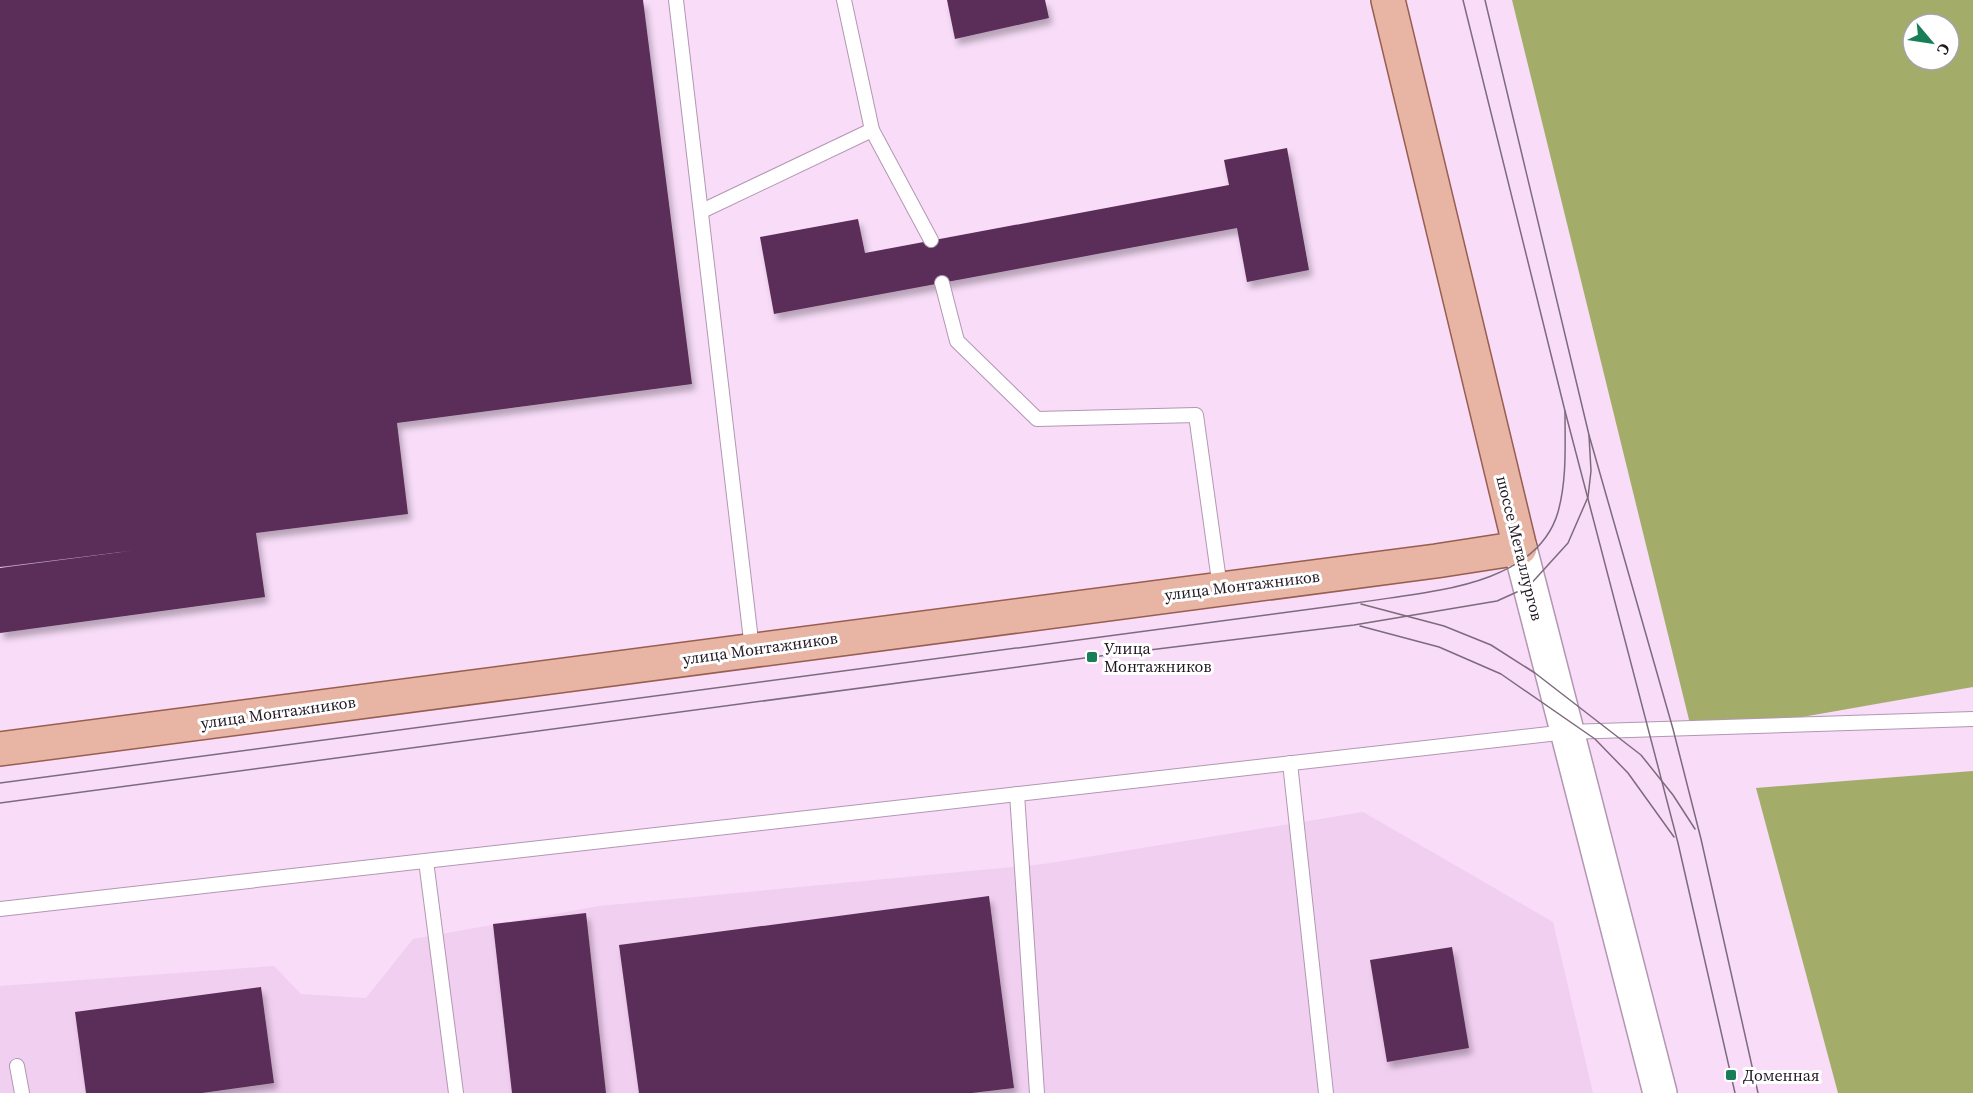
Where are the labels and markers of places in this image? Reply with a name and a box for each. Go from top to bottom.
place label: Улица Монтажников [1104,637,1212,677]
marker: Улица Монтажников [1085,650,1099,664]
place label: Доменная [1743,1064,1819,1086]
marker: Доменная [1724,1068,1738,1082]

